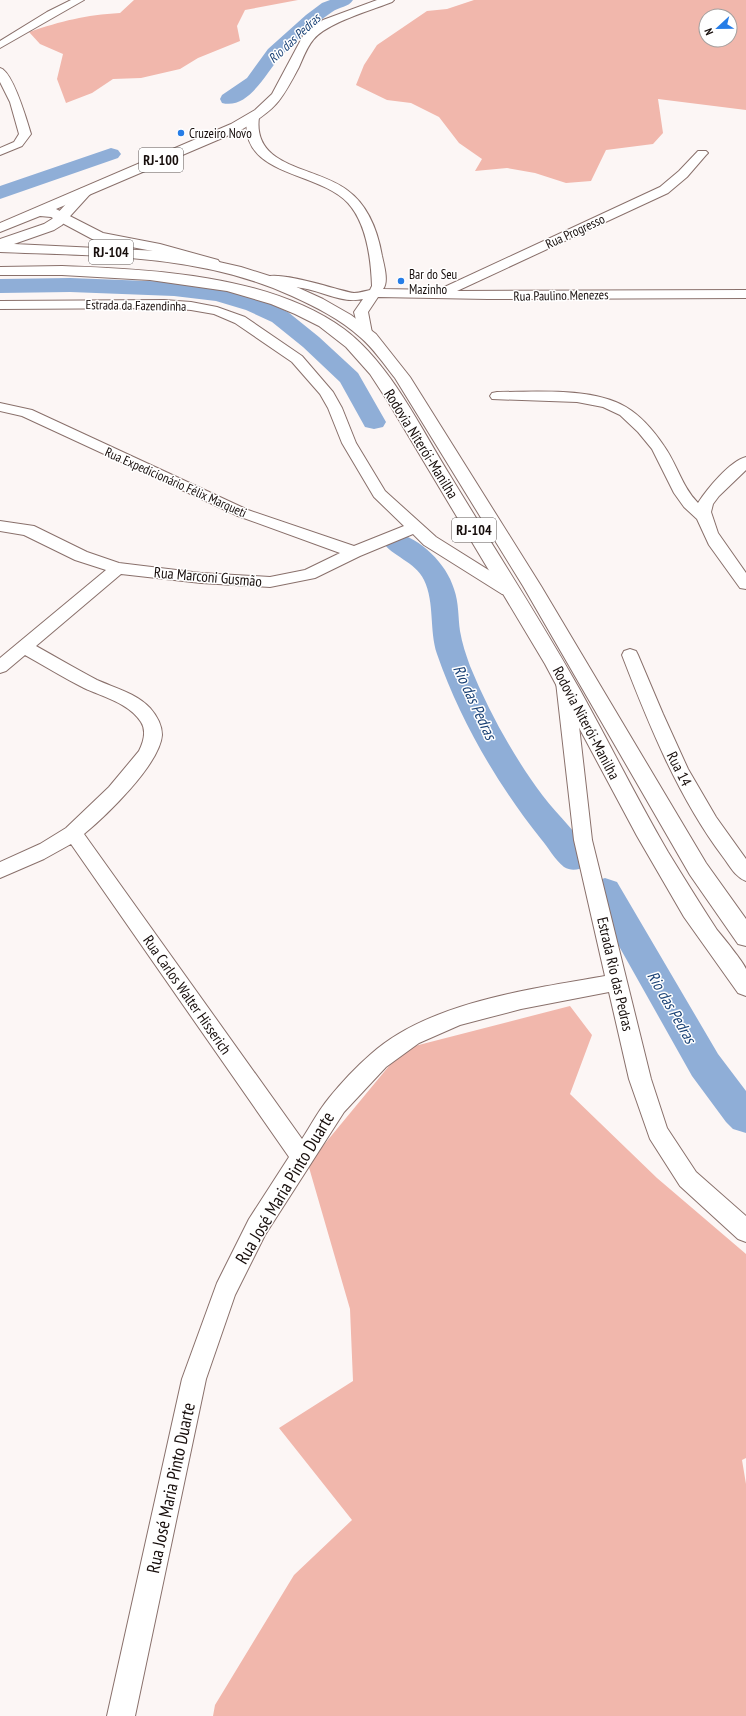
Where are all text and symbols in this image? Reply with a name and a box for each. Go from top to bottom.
north arrow [698,8,738,48]
water label: Rio das Pedras [265,9,325,67]
text: N [701,26,716,37]
place label: Cruzeiro Novo [189,125,252,142]
marker: Cruzeiro Novo [176,128,186,138]
road number: RJ-100 [139,148,183,172]
street label: Rua Progresso [543,210,608,253]
road number: RJ-104 [89,240,133,264]
place label: Bar do Seu Mazinho [409,266,457,298]
marker: Bar do Seu Mazinho [396,276,406,286]
street label: Rua Paulino Menezes [513,286,609,305]
street label: Estrada da Fazendinha [85,296,186,315]
street label: Rodovia Niterói-Manilha [380,386,463,502]
street label: Rua Expedicionário Félix Marqueti [102,443,249,521]
road number: RJ-104 [452,518,496,542]
street label: Rua Marconi Gusmão [153,562,263,591]
water label: Rio das Pedras [449,661,502,744]
street label: Rodovia Niterói-Manilha [549,663,624,783]
street label: Rua 14 [663,748,696,790]
street label: Estrada Rio das Pedras [593,915,638,1033]
street label: Rua Carlos Walter Hisserich [139,931,236,1058]
water label: Rio das Pedras [643,967,701,1048]
street label: Rua José Maria Pinto Duarte [230,1107,339,1268]
street label: Rua José Maria Pinto Duarte [141,1400,200,1575]

